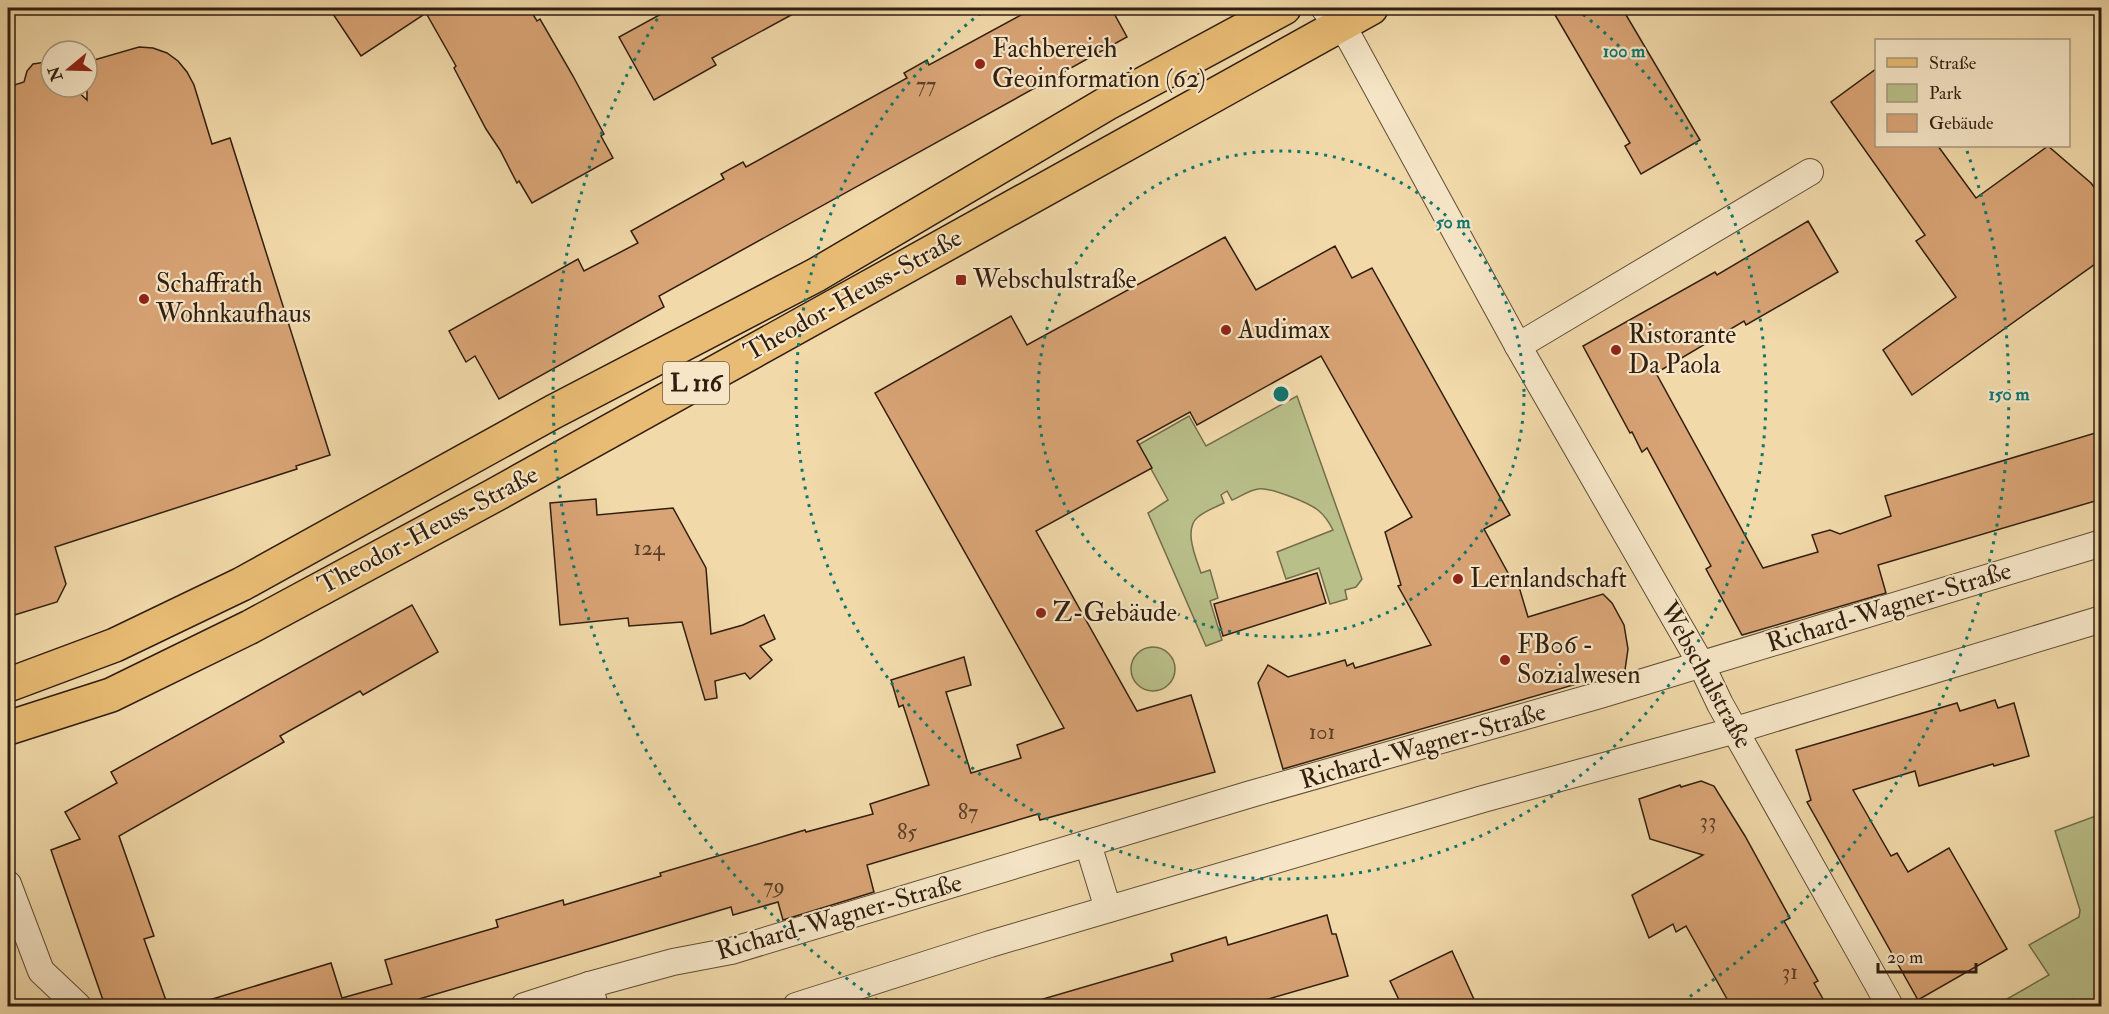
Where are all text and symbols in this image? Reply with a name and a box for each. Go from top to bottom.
place label: Fachbereich Geoinformation (62) [992,33,1206,95]
north arrow [39,39,99,99]
legend [1875,39,2070,147]
text: 100 m [1603,40,1646,63]
text: Straße [1929,52,1977,75]
marker: Fachbereich Geoinformation (62) [973,57,987,71]
text: N [44,63,68,85]
house number: 77 [916,71,936,99]
text: Park [1929,82,1962,105]
text: Gebäude [1929,112,1994,135]
text: 50 m [1436,211,1471,234]
street label: Theodor-Heuss-Straße [738,222,968,368]
place label: Webschulstraße [972,264,1136,296]
place label: Schaffrath Wohnkaufhaus [155,268,311,330]
marker: Webschulstraße [954,273,968,287]
marker: Schaffrath Wohnkaufhaus [137,292,151,306]
place label: Audimax [1237,314,1330,346]
place label: Ristorante Da Paola [1628,319,1736,381]
marker: Audimax [1219,323,1233,337]
marker: Ristorante Da Paola [1609,343,1623,357]
road number: L 116 [663,362,729,404]
text: 150 m [1988,383,2031,406]
centre of rings [1271,384,1291,404]
street label: Theodor-Heuss-Straße [312,458,544,602]
house number: 124 [634,534,666,562]
street label: Richard-Wagner-Straße [1763,554,2015,659]
place label: Lernlandschaft [1470,563,1627,595]
marker: Lernlandschaft [1451,572,1465,586]
street label: Webschulstraße [1652,595,1760,754]
place label: Z-Gebäude [1053,597,1177,629]
marker: Z-Gebäude [1034,606,1048,620]
place label: FB06 - Sozialwesen [1517,629,1641,691]
marker: FB06 - Sozialwesen [1498,653,1512,667]
street label: Richard-Wagner-Straße [1296,696,1550,796]
house number: 101 [1309,718,1335,746]
house number: 87 [958,798,978,826]
house number: 33 [1700,807,1716,835]
house number: 85 [897,818,917,846]
street label: Richard-Wagner-Straße [712,867,966,967]
house number: 79 [763,872,785,900]
scale bar [1878,936,1976,974]
text: 20 m [1887,946,1923,969]
house number: 31 [1782,958,1798,986]

